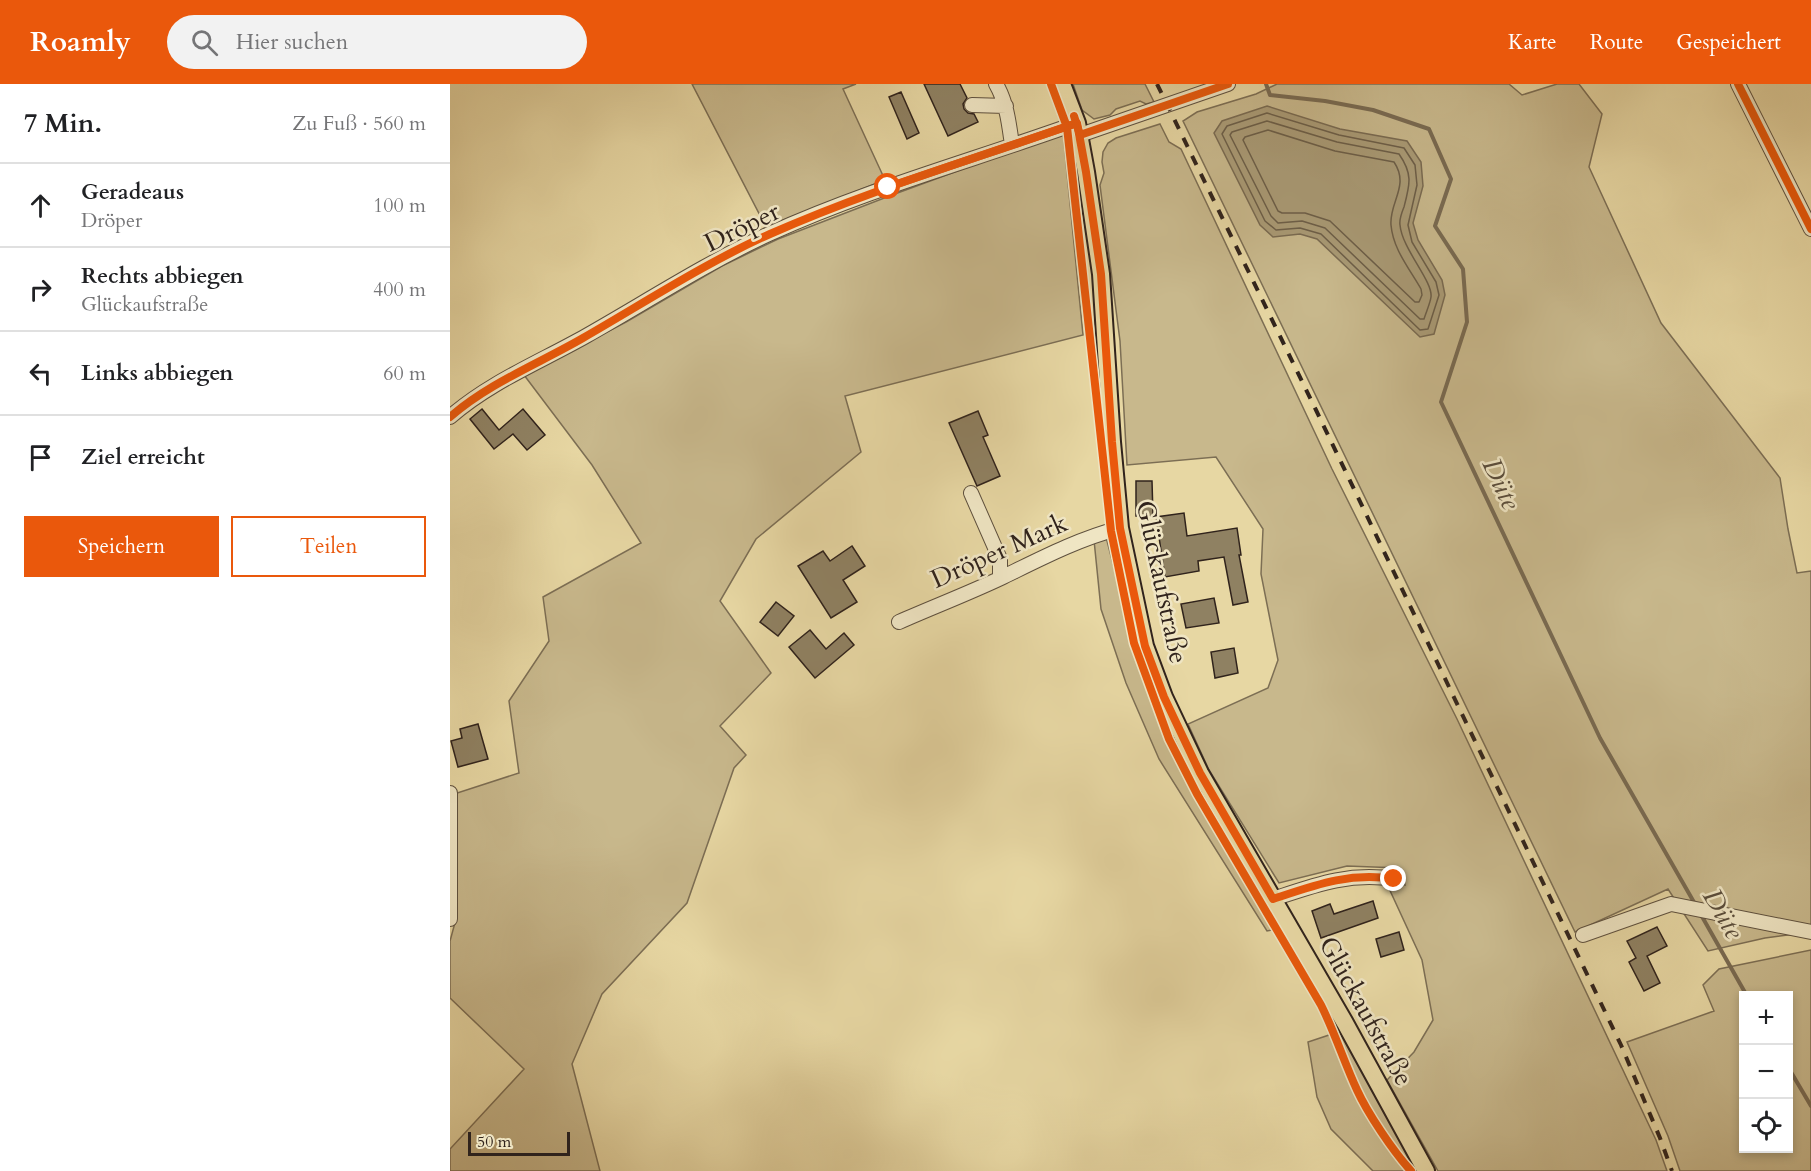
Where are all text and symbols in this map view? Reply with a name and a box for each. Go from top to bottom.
search box [167,15,587,69]
text: Roamly [30,23,131,61]
icon: search [188,26,221,59]
text: Hier suchen [236,27,348,57]
text: Karte [1508,28,1557,57]
text: Route [1590,28,1643,57]
text: Gespeichert [1676,28,1781,57]
text: 7 Min. [24,106,102,141]
text: Zu Fuß · 560 m [292,110,426,137]
route start [874,173,900,199]
text: Geradeaus [81,177,184,207]
icon: ahead [24,189,57,222]
text: 100 m [373,192,426,219]
street label: Dröper [698,194,786,260]
text: Dröper [81,207,142,234]
text: Rechts abbiegen [81,261,244,291]
icon: right [24,273,57,306]
text: 400 m [373,276,426,303]
text: Glückaufstraße [81,291,208,318]
icon: left [24,357,57,390]
text: Links abbiegen [81,358,233,388]
text: 60 m [383,360,426,387]
icon: arrive [24,441,57,474]
text: Ziel erreicht [81,442,205,472]
water label: Düte [1473,452,1529,516]
street label: Glückaufstraße [1128,497,1196,667]
street label: Dröper Mark [925,505,1073,597]
button: Speichern [24,516,219,577]
button: Teilen [231,516,426,577]
route end [1380,865,1406,891]
water label: Düte [1694,882,1753,947]
street label: Glückaufstraße [1311,930,1421,1092]
map controls [1739,991,1793,1153]
button: + [1739,991,1793,1045]
button: − [1739,1045,1793,1099]
button: locate [1739,1099,1793,1153]
scale bar [468,1129,570,1156]
text: 50 m [477,1131,511,1153]

